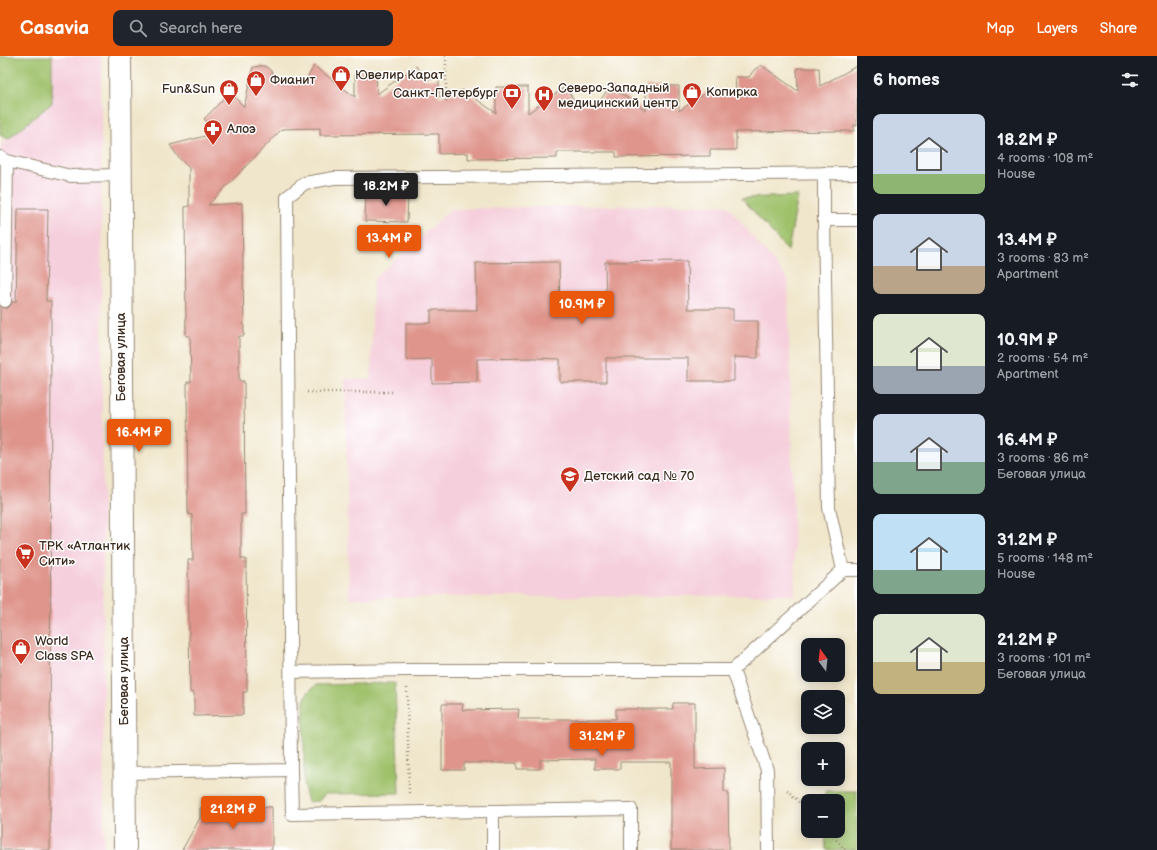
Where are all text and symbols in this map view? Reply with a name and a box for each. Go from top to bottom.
search box [113,10,393,46]
text: Casavia [20,17,89,40]
icon: search [127,17,149,39]
text: Search here [159,19,242,38]
text: Map [986,20,1014,37]
text: Layers [1036,20,1078,37]
text: Share [1100,20,1137,37]
shop icon: Ювелир Карат [330,64,352,92]
place label: Ювелир Карат [355,67,444,83]
shop icon: Фианит [245,69,267,97]
icon: filters [1119,69,1141,91]
text: 6 homes [873,70,940,90]
place label: Фианит [270,72,316,88]
shop icon: Fun&Sun [218,78,240,106]
place label: Северо-Западный медицинский центр [558,80,679,111]
place label: Fun&Sun [162,81,215,97]
shop icon: Копирка [681,81,703,109]
bank icon: Санкт-Петербург [501,82,523,110]
hospital icon: Северо-Западный медицинский центр [533,84,555,112]
place label: Копирка [706,84,758,100]
place label: Санкт-Петербург [393,85,498,101]
pharmacy icon: Алоэ [202,118,224,146]
place label: Алоэ [226,121,256,137]
icon: home [905,130,953,178]
text: 18.2M ₽ [997,130,1057,150]
text: 4 rooms · 108 m² [997,150,1093,166]
text: House [997,166,1035,182]
pin: 18.2M ₽ [349,173,423,207]
text: 18.2M ₽ [363,178,409,194]
pin: 13.4M ₽ [352,225,426,259]
text: 13.4M ₽ [366,230,412,246]
icon: home [905,230,953,278]
text: 13.4M ₽ [997,230,1057,250]
text: 3 rooms · 83 m² [997,250,1089,266]
text: Apartment [997,266,1058,282]
pin: 10.9M ₽ [545,291,619,325]
text: 10.9M ₽ [559,296,605,312]
street label: Беговая улица [113,312,129,401]
icon: home [905,330,953,378]
text: 10.9M ₽ [997,330,1058,350]
text: 2 rooms · 54 m² [997,350,1088,366]
text: Apartment [997,366,1058,382]
pin: 16.4M ₽ [102,419,176,453]
text: 16.4M ₽ [116,424,162,440]
icon: home [905,430,953,478]
text: 16.4M ₽ [997,430,1057,450]
text: 3 rooms · 86 m² [997,450,1089,466]
school or university icon: Детский сад № 70 [559,465,581,493]
text: Беговая улица [997,466,1086,482]
place label: Детский сад № 70 [584,468,695,484]
icon: home [905,530,953,578]
text: 31.2M ₽ [997,530,1057,550]
place label: ТРК «Атлантик Сити» [39,538,130,569]
supermarket icon: ТРК «Атлантик Сити» [14,542,36,570]
text: 5 rooms · 148 m² [997,550,1093,566]
text: House [997,566,1035,582]
icon: home [905,630,953,678]
text: 21.2M ₽ [997,630,1057,650]
place label: World Class SPA [35,633,94,664]
street label: Беговая улица [116,636,132,725]
shop icon: World Class SPA [10,637,32,665]
north arrow [801,638,845,682]
map controls [801,638,845,838]
text: 3 rooms · 101 m² [997,650,1091,666]
text: Беговая улица [997,666,1086,682]
button: layers [801,690,845,734]
pin: 31.2M ₽ [565,723,639,757]
text: 31.2M ₽ [579,728,625,744]
button: + [801,742,845,786]
button: − [801,794,845,838]
pin: 21.2M ₽ [196,796,270,830]
text: 21.2M ₽ [210,801,256,817]

